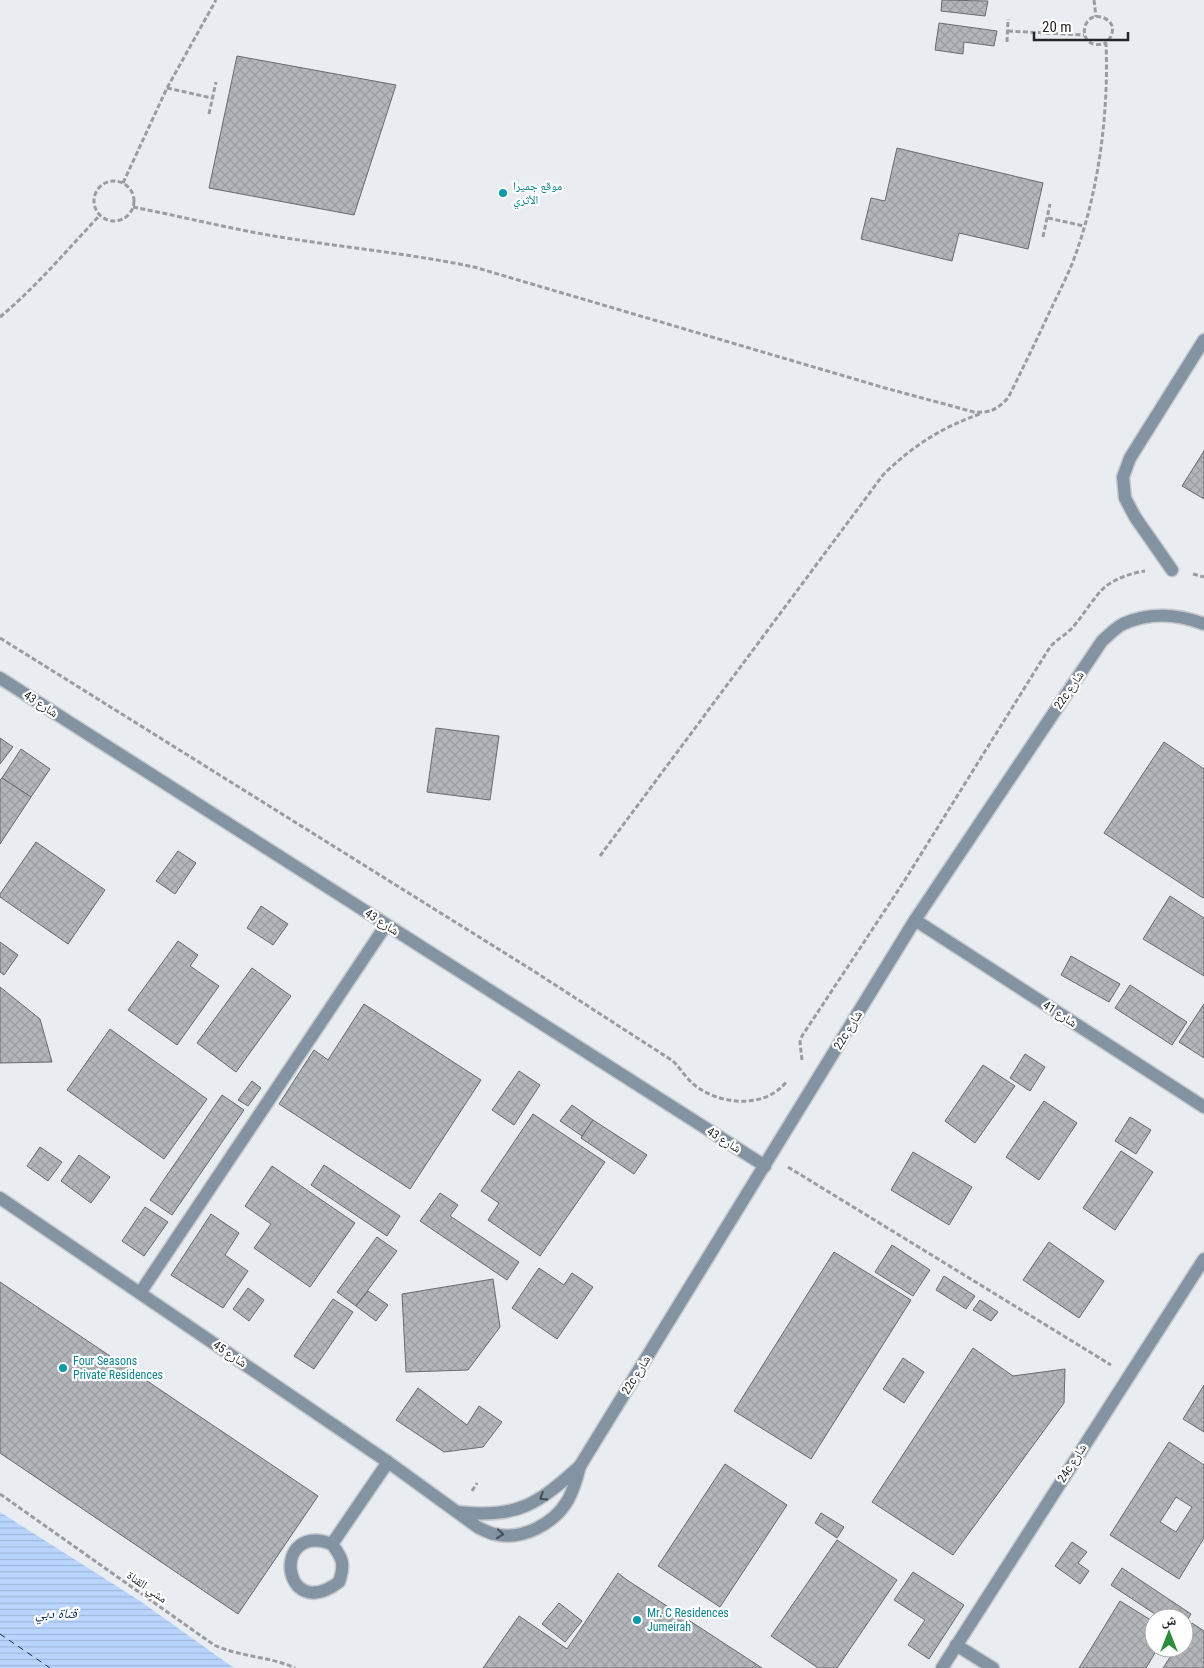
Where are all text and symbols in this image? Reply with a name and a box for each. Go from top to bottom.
scale bar [1034,10,1128,42]
text: 20 m [1042,18,1072,36]
place label: موقع جميرا الأثري [513,179,562,210]
marker: موقع جميرا الأثري [497,187,509,199]
street label: 22c شارع [1051,668,1088,712]
street label: شارع 43 [21,688,61,721]
street label: شارع 43 [362,906,402,939]
street label: شارع 41 [1040,998,1080,1031]
street label: 22c شارع [831,1008,866,1053]
street label: شارع 43 [704,1124,744,1157]
street label: شارع 45 [210,1338,250,1371]
street label: 22c شارع [619,1353,654,1397]
place label: Four Seasons Private Residences [73,1354,163,1382]
marker: Four Seasons Private Residences [57,1362,69,1374]
street label: 24c شارع [1054,1441,1090,1485]
one-way arrow [539,1491,548,1501]
one-way arrow [496,1528,504,1539]
street label: مشي القناة [122,1568,170,1608]
water label: قناة دبي [35,1605,79,1625]
place label: Mr. C Residences Jumeirah [647,1606,729,1634]
north arrow [1144,1608,1194,1658]
text: ش [1162,1612,1177,1629]
marker: Mr. C Residences Jumeirah [631,1614,643,1626]

